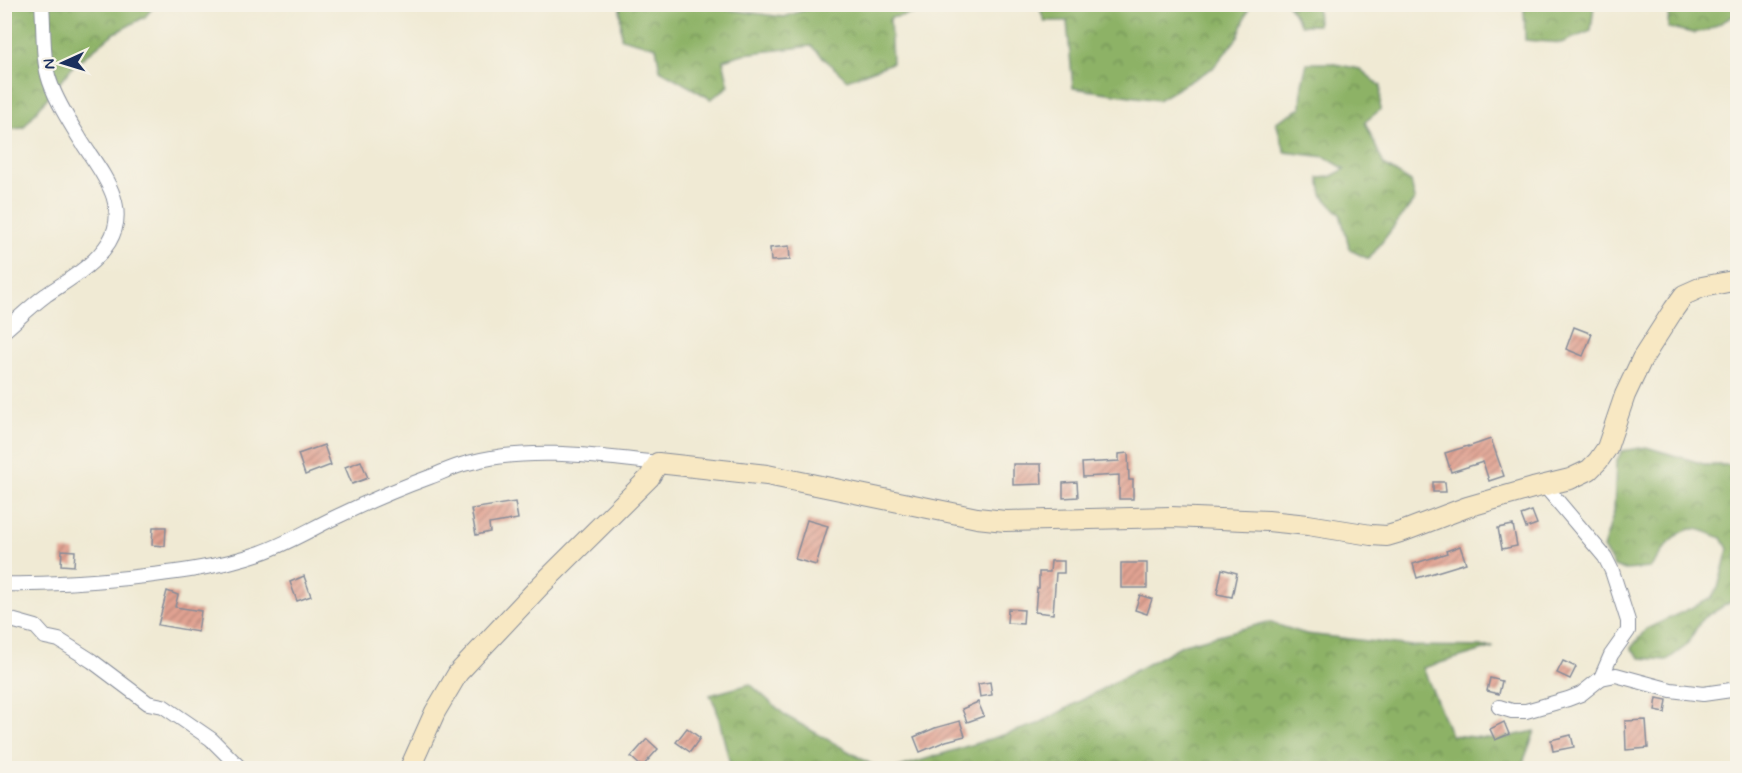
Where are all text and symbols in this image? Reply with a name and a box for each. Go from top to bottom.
north arrow [33,33,93,93]
text: N [39,58,60,70]

